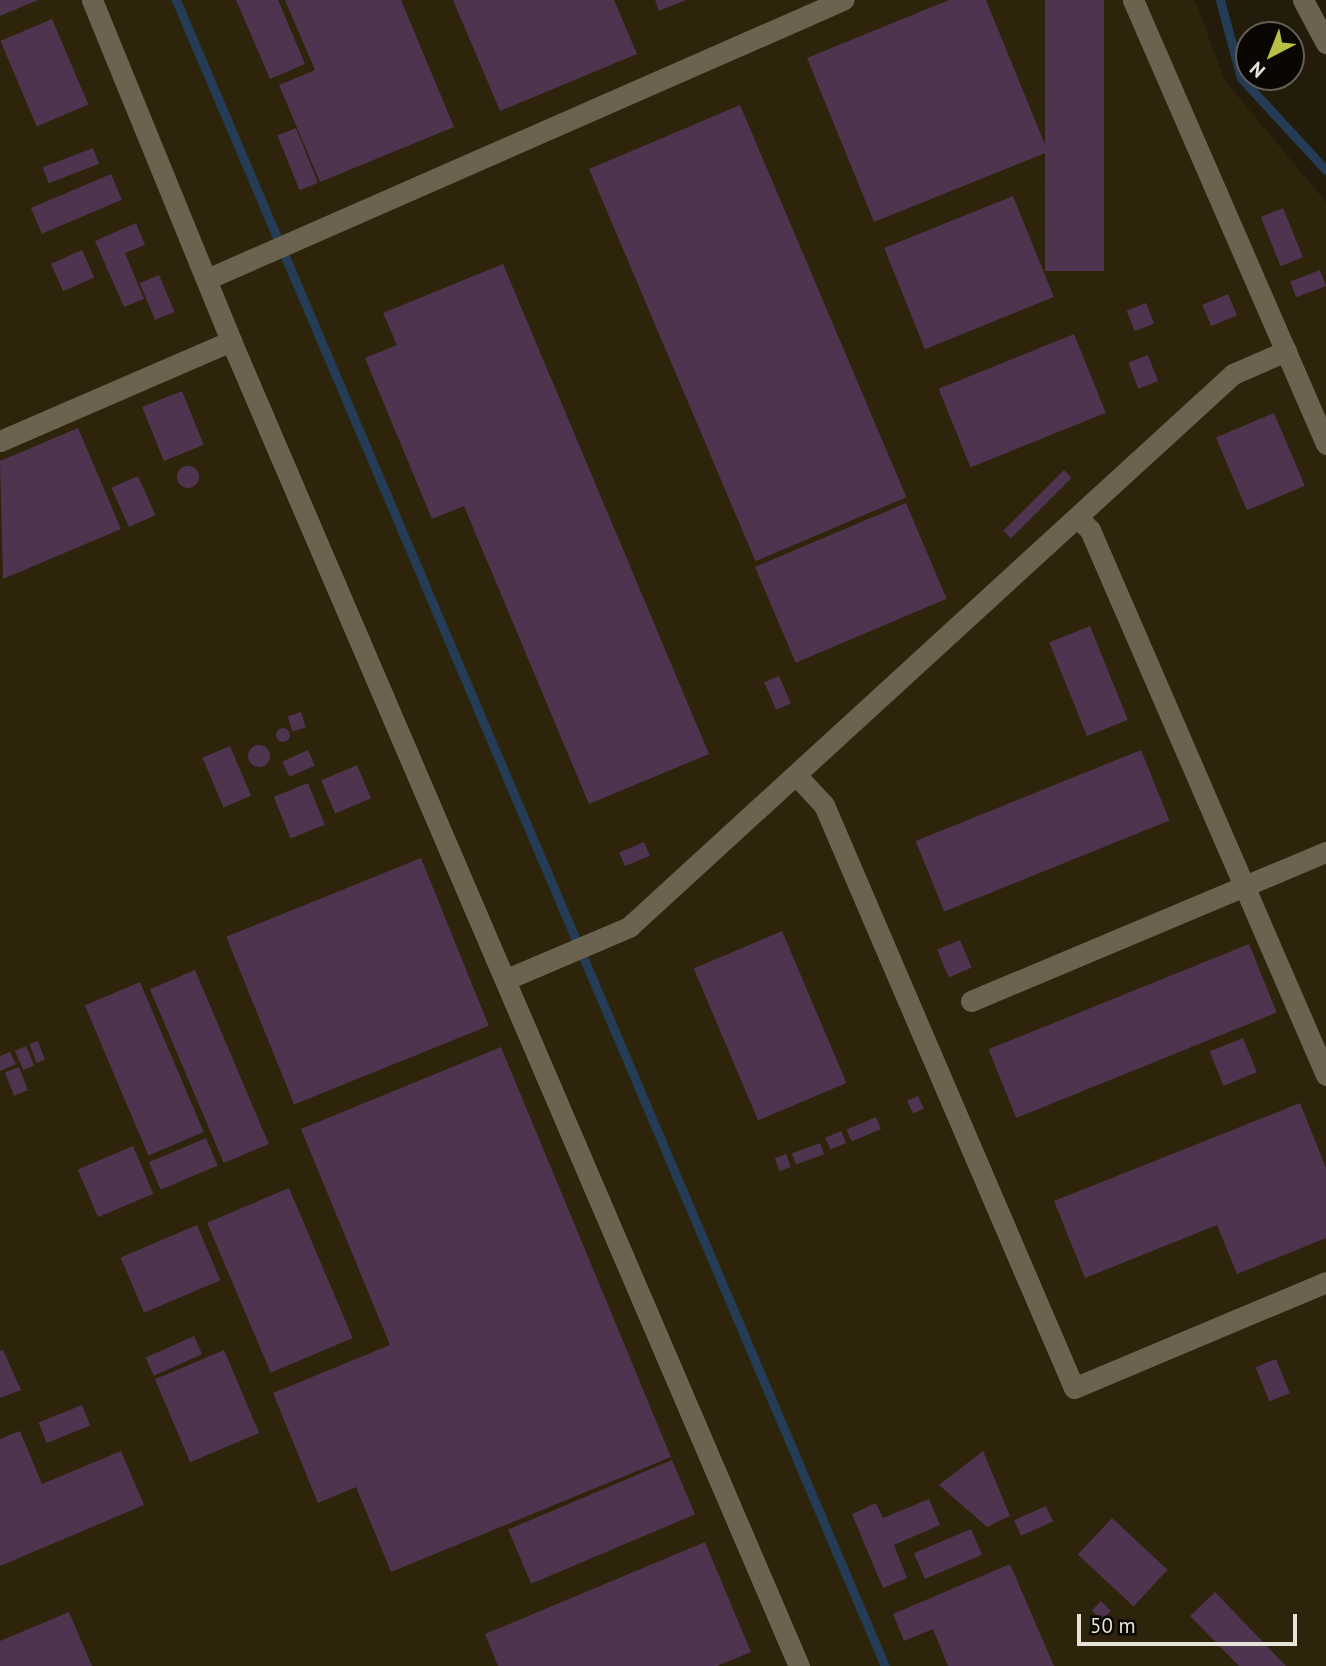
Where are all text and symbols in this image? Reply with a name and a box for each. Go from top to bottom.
north arrow [1235,21,1305,91]
text: N [1245,57,1270,83]
scale bar [1081,1600,1302,1644]
text: 50 m [1090,1612,1136,1639]

